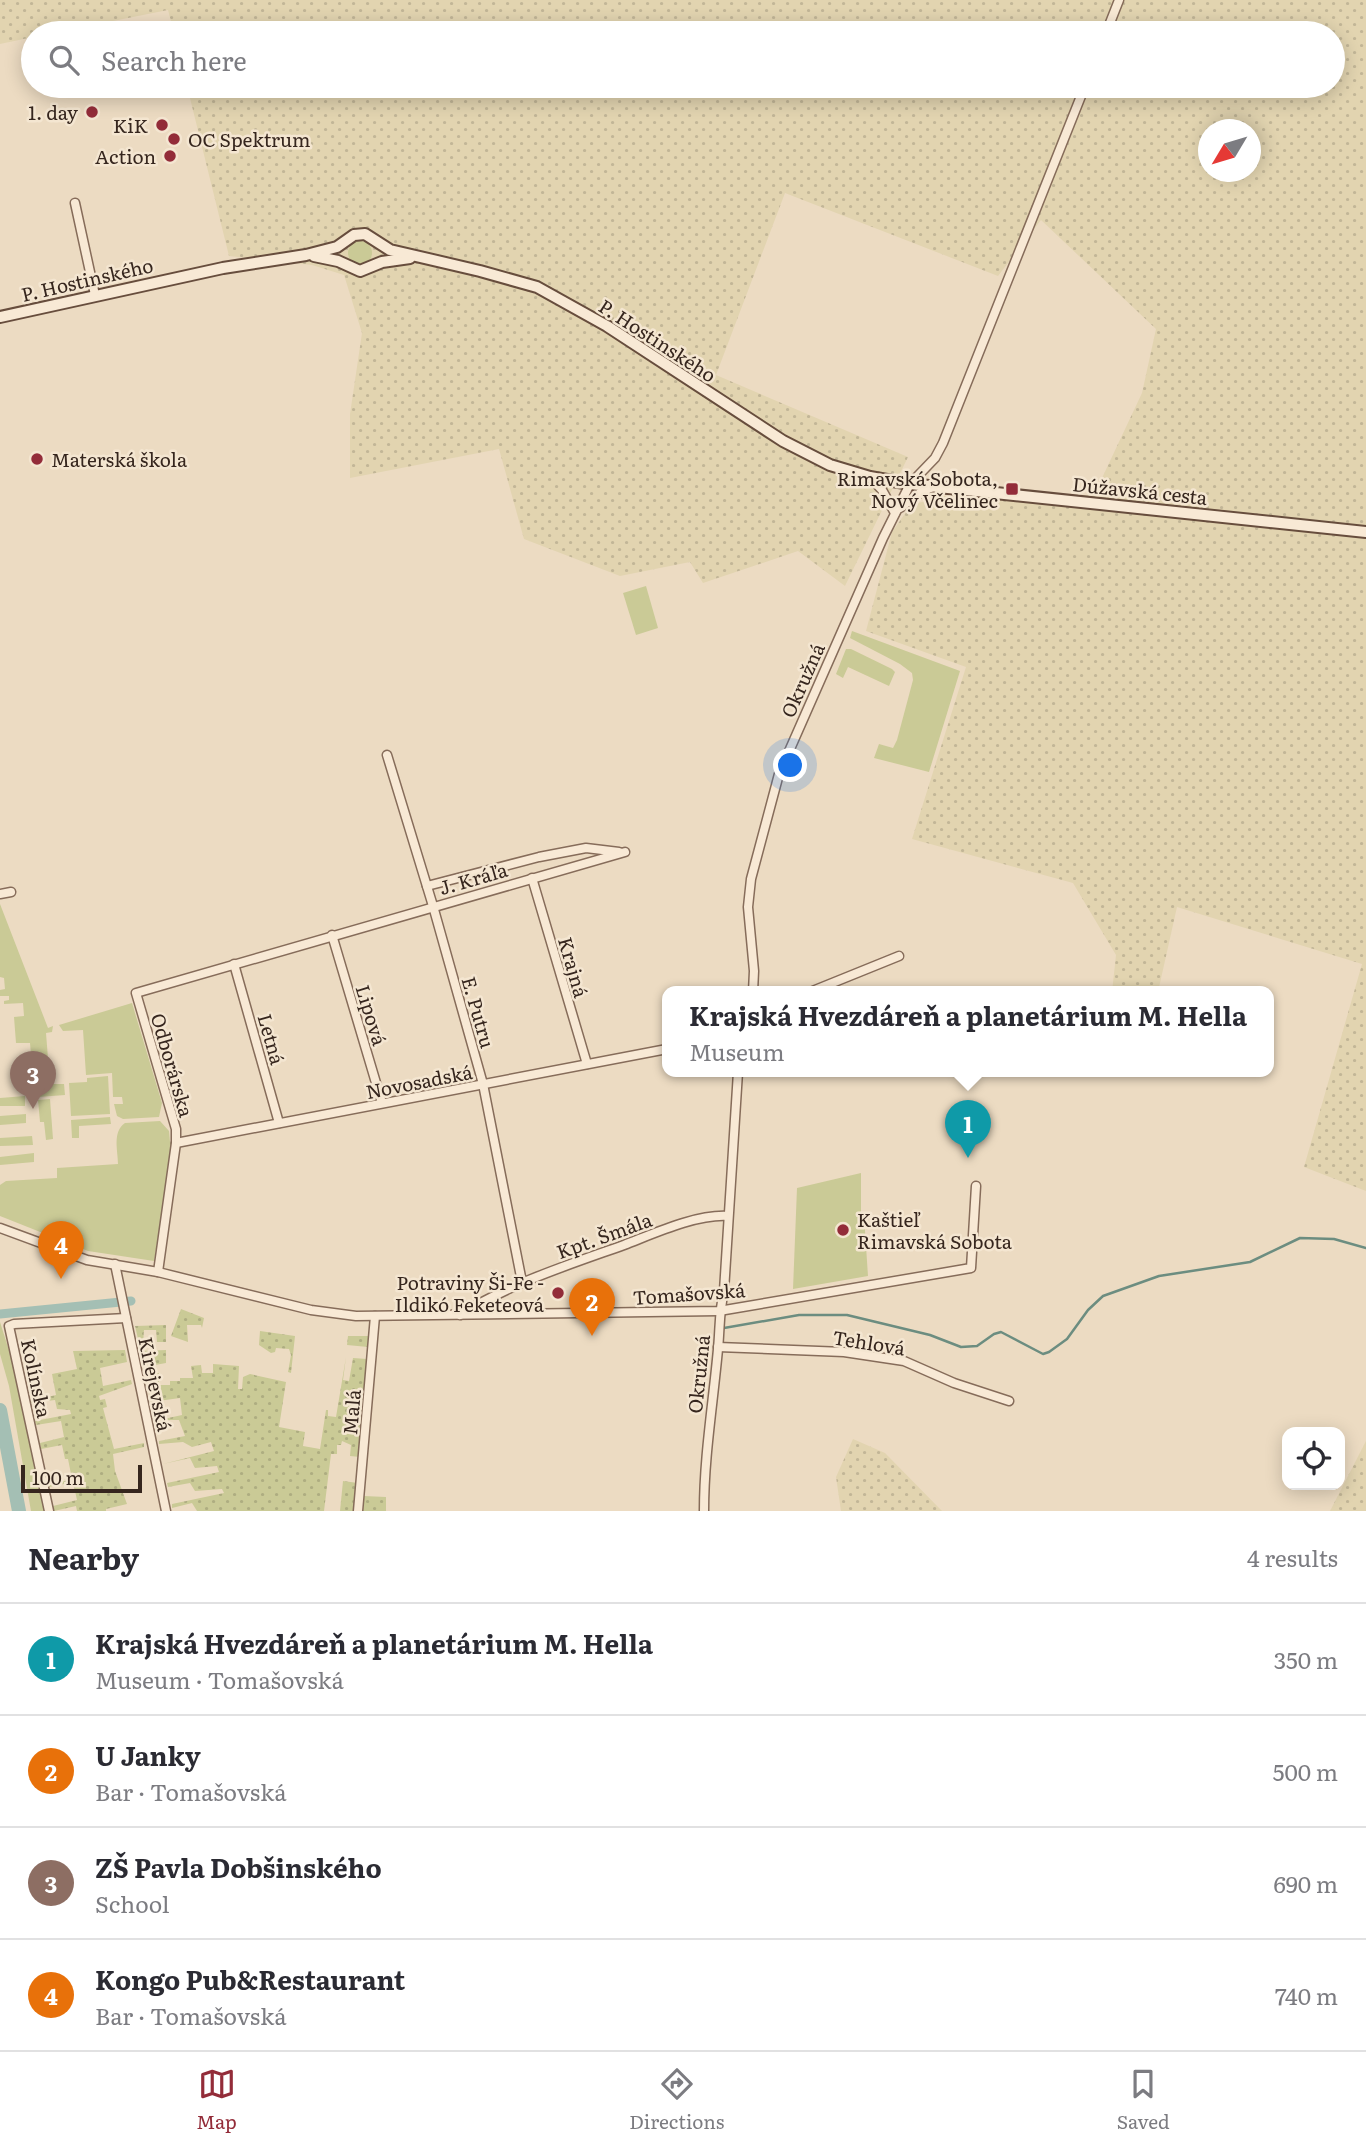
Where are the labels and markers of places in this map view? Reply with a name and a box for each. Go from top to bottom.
place label: 1. day [28,98,78,126]
marker: 1. day [84,104,100,120]
place label: KiK [113,111,148,139]
marker: KiK [154,117,170,133]
place label: OC Spektrum [188,125,310,153]
marker: OC Spektrum [166,131,182,147]
place label: Action [95,142,156,170]
marker: Action [162,148,178,164]
place label: Materská škola [51,445,188,473]
marker: Materská škola [29,451,45,467]
place label: Rimavská Sobota, Nový Včelinec [837,464,998,514]
marker: Rimavská Sobota, Nový Včelinec [1004,481,1020,497]
pin: 3 [10,1051,56,1109]
pin: 1 [945,1100,991,1158]
place label: Kaštieľ Rimavská Sobota [857,1205,1013,1255]
pin: 4 [38,1221,84,1279]
marker: Kaštieľ Rimavská Sobota [835,1222,851,1238]
place label: Potraviny Ši-Fe - Ildikó Feketeová [395,1268,545,1318]
pin: 2 [569,1278,615,1336]
marker: Potraviny Ši-Fe - Ildikó Feketeová [550,1285,566,1301]

